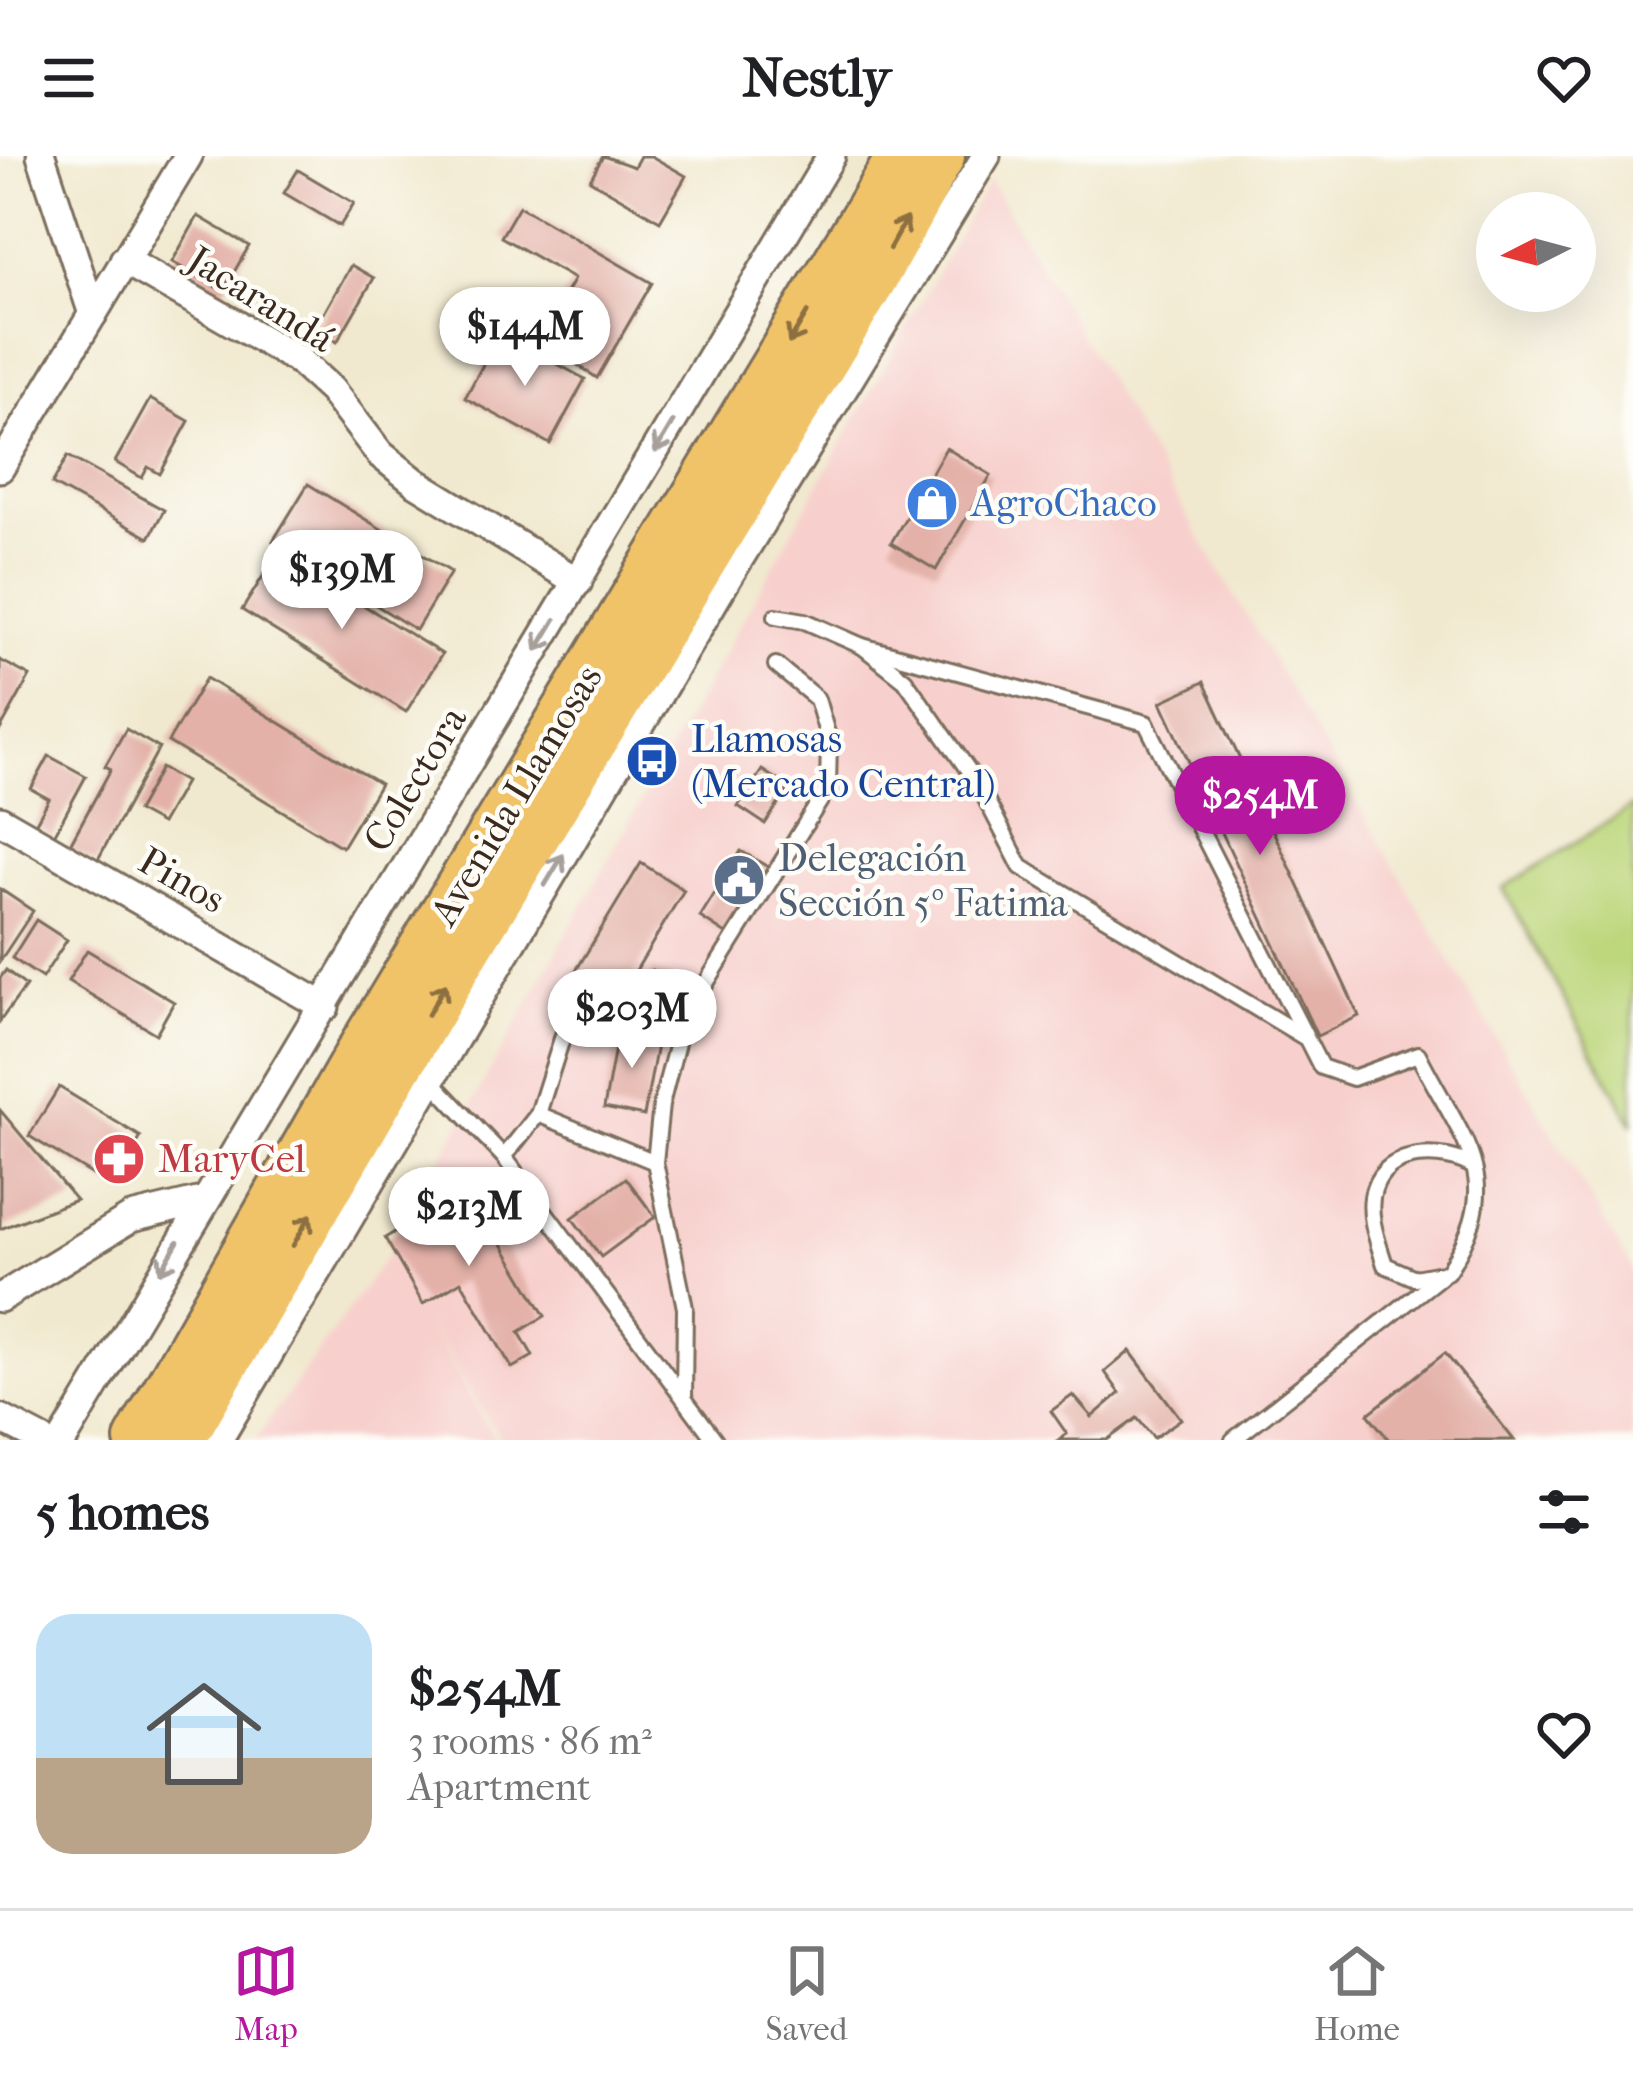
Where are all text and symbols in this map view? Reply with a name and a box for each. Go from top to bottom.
icon: menu [36,45,102,111]
icon: heart [1531,45,1597,111]
text: Nestly [742,47,891,110]
north arrow [1476,192,1596,312]
map controls [1476,192,1596,312]
one-way arrow [887,216,910,251]
street label: Jacarandá [177,235,343,362]
pin: $144M [441,287,609,389]
text: $144M [466,303,584,349]
one-way arrow [786,310,810,344]
one-way arrow [652,419,676,454]
shop icon: AgroChaco [904,475,960,531]
place label: AgroChaco [969,480,1157,526]
pin: $139M [258,530,426,632]
text: $139M [288,546,396,592]
one-way arrow [534,617,558,652]
street label: Avenida Llamosas [419,657,612,935]
street label: Colectora [354,697,477,860]
place label: Llamosas (Mercado Central) [691,716,996,807]
bus stop icon: Llamosas (Mercado Central) [624,733,680,789]
pin: $254M [1176,756,1344,858]
text: $254M [1201,772,1319,818]
place label: Delegación Sección 5º Fatima [778,835,1069,926]
street label: Pinos [131,837,233,923]
public building icon: Delegación Sección 5º Fatima [711,852,767,908]
one-way arrow [543,853,567,888]
pin: $203M [548,969,716,1071]
one-way arrow [426,982,450,1017]
text: $203M [575,985,689,1031]
pharmacy icon: MaryCel [91,1131,147,1187]
place label: MaryCel [158,1136,306,1182]
pin: $213M [385,1167,553,1269]
text: $213M [415,1183,523,1229]
one-way arrow [291,1213,315,1248]
one-way arrow [157,1239,181,1273]
icon: filters [1531,1479,1597,1545]
text: 5 homes [36,1482,209,1542]
text: $254M [408,1658,561,1718]
icon: home [132,1662,276,1806]
icon: heart [1531,1701,1597,1767]
text: 3 rooms · 86 m² [408,1718,652,1764]
text: Apartment [408,1764,591,1810]
tab: Map [233,1938,299,2049]
tab: Saved [766,1938,847,2049]
tab: Home [1314,1938,1400,2049]

